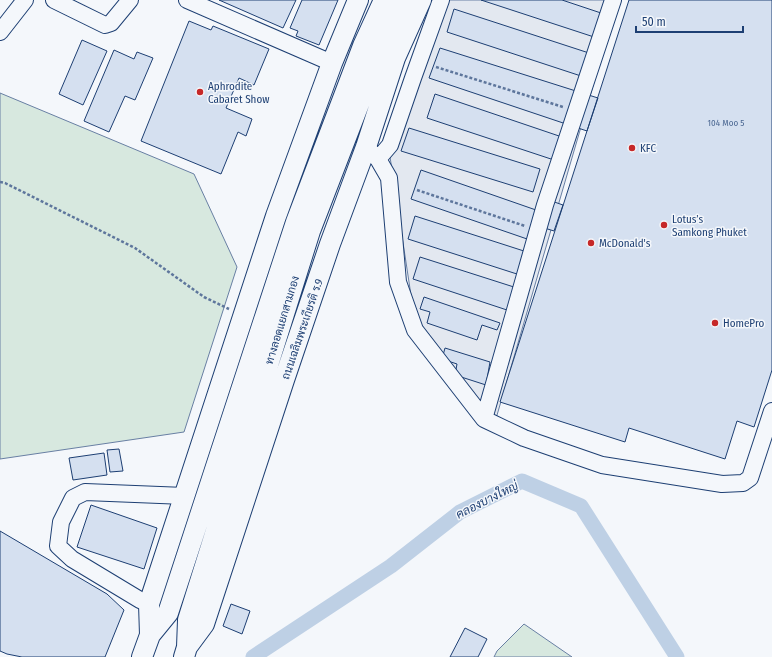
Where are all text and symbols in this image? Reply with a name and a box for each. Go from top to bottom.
scale bar [636,8,743,34]
text: 50 m [642,15,666,29]
place label: Aphrodite Cabaret Show [208,80,269,106]
marker: Aphrodite Cabaret Show [195,87,205,97]
house number: 104 Moo 5 [708,118,744,128]
place label: KFC [640,142,656,155]
marker: KFC [627,143,637,153]
place label: Lotus’s Samkong Phuket [672,213,747,239]
marker: Lotus’s Samkong Phuket [659,220,669,230]
place label: McDonald's [599,237,651,250]
marker: McDonald's [586,238,596,248]
street label: ทางลอดแยกสามกอง [263,274,302,366]
street label: ถนนเฉลิมพระเกียรติ ร.9 [277,276,326,381]
place label: HomePro [723,317,764,330]
marker: HomePro [710,318,720,328]
water label: คลองบางใหญ่ [453,477,521,522]

